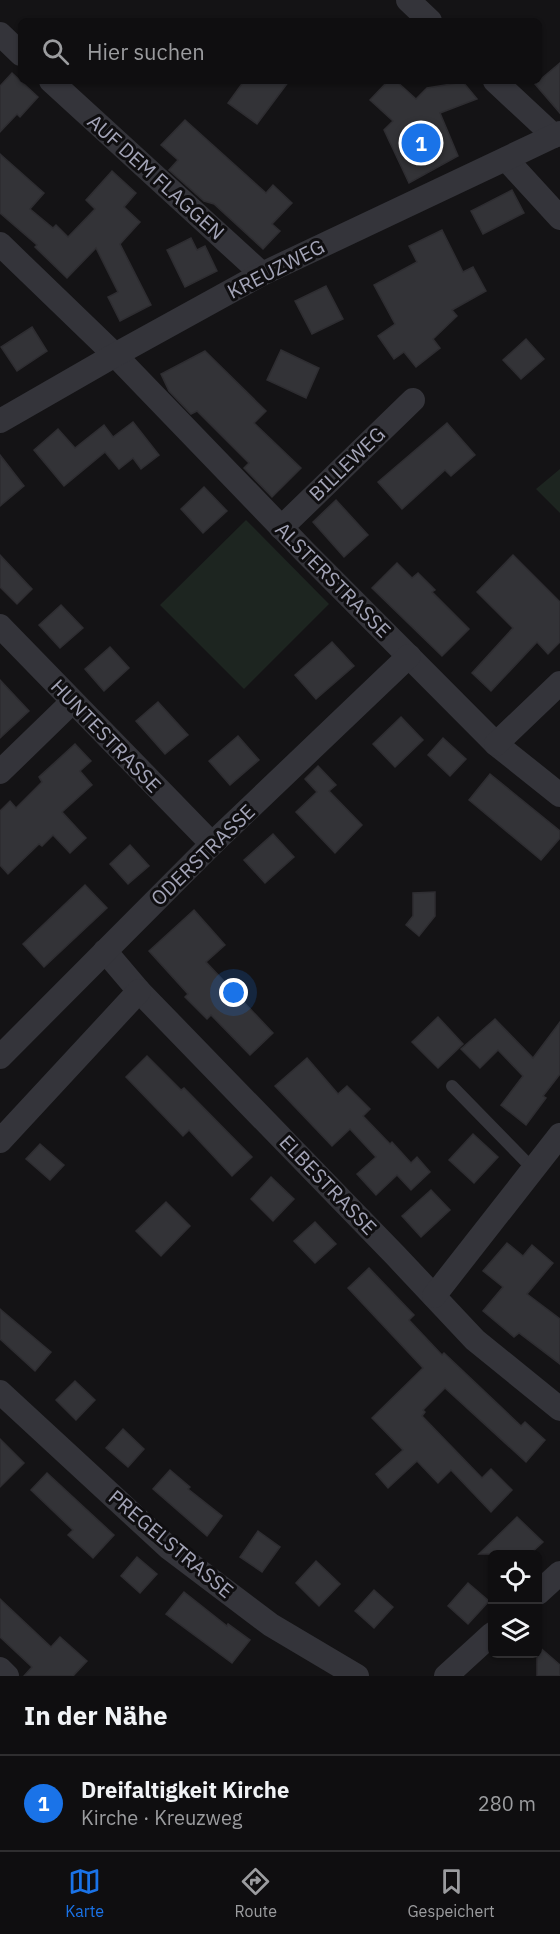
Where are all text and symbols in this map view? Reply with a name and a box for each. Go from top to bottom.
search box [18,18,542,84]
icon: search [39,35,72,68]
text: Hier suchen [87,37,205,66]
street label: AUF DEM FLAGGEN [82,108,231,245]
pin: 1 [402,120,440,166]
street label: KREUZWEG [223,233,329,305]
street label: BILLEWEG [303,421,391,507]
street label: ALSTERSTRASSE [270,516,397,643]
street label: HUNTESTRASSE [45,673,167,798]
street label: ODERSTRASSE [145,798,261,911]
your location [219,978,248,1007]
street label: ELBESTRASSE [274,1129,383,1241]
street label: PREGELSTRASSE [103,1483,239,1604]
map controls [488,1550,542,1658]
button: locate [488,1550,542,1604]
button: layers [488,1604,542,1658]
text: In der Nähe [24,1698,168,1732]
text: Dreifaltigkeit Kirche [81,1775,289,1804]
text: 1 [38,1790,50,1817]
text: 280 m [478,1790,536,1817]
text: Kirche · Kreuzweg [81,1804,242,1831]
tab: Karte [65,1865,104,1921]
tab: Route [235,1865,277,1921]
tab: Gespeichert [407,1865,495,1921]

